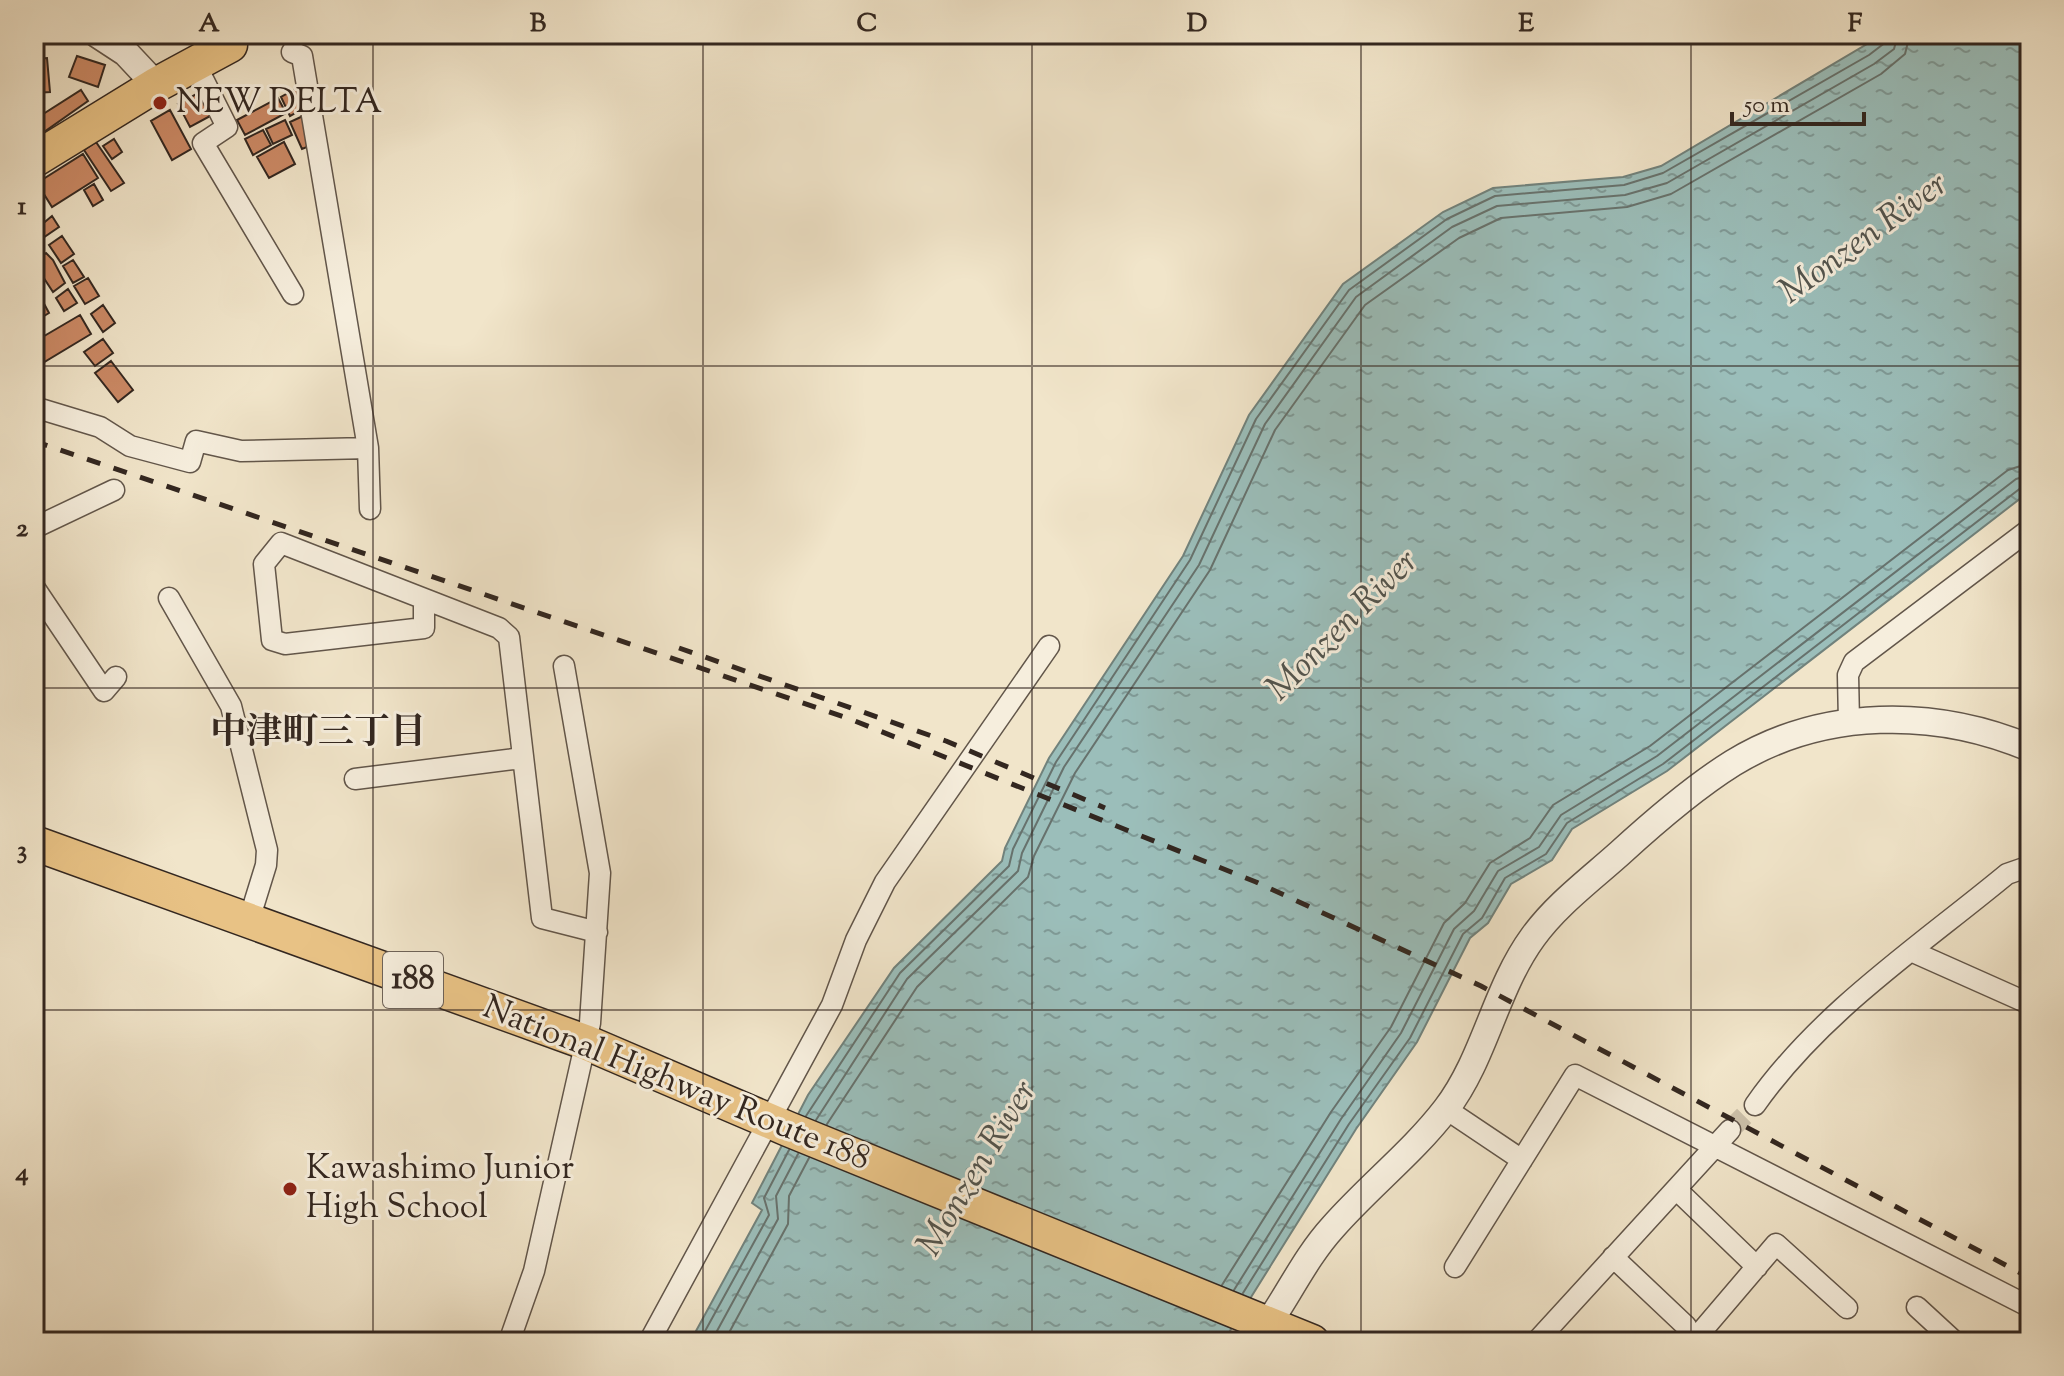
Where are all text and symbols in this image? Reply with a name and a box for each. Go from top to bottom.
text: A [198,6,220,43]
text: B [530,6,547,43]
text: C [857,6,877,43]
text: D [1187,6,1207,43]
text: E [1518,6,1534,43]
text: F [1848,6,1863,43]
scale bar [1732,76,1864,126]
place label: NEW DELTA [176,79,382,128]
text: 50 m [1742,89,1790,123]
marker: NEW DELTA [151,94,169,112]
water label: Monzen River [1769,160,1959,318]
text: 1 [18,189,27,226]
text: 2 [16,511,29,548]
water label: Monzen River [1255,538,1431,714]
district label: 中津町三丁目 [210,708,426,760]
text: 3 [17,833,27,870]
road number: 188 [383,952,443,1008]
street label: National Highway Route 188 [475,984,877,1184]
water label: Monzen River [905,1071,1051,1267]
place label: Kawashimo Junior High School [306,1145,574,1233]
text: 4 [14,1155,29,1192]
marker: Kawashimo Junior High School [281,1180,299,1198]

